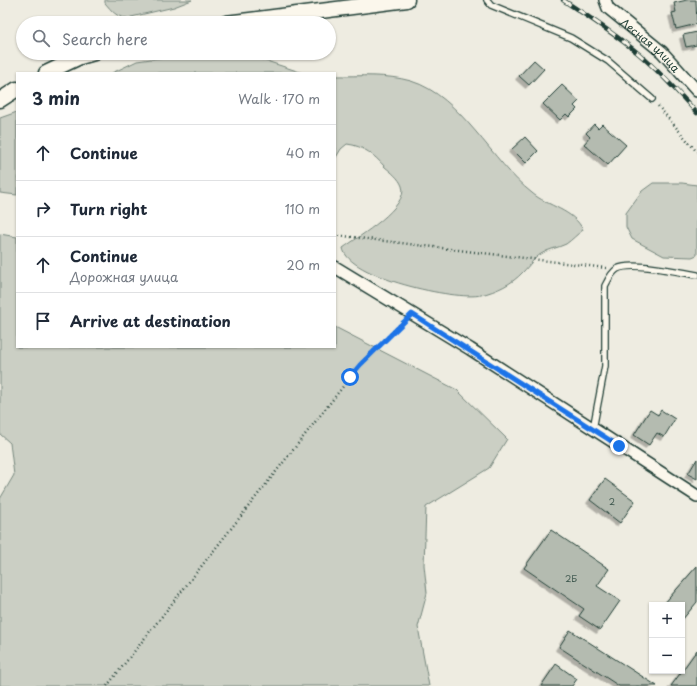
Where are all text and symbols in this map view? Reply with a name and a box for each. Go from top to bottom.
street label: Лесная улица [617,13,685,76]
search box [16,16,336,60]
icon: search [30,27,52,49]
text: Search here [62,27,148,50]
text: 3 min [32,85,80,111]
text: Walk · 170 m [238,89,320,108]
text: Continue [70,141,138,164]
icon: ahead [32,142,54,164]
text: 40 m [286,143,320,162]
text: Turn right [70,197,147,220]
icon: right [32,198,54,220]
text: 110 m [285,199,320,218]
text: Continue [70,244,138,267]
icon: ahead [32,254,54,276]
text: 20 m [286,255,320,274]
text: Дорожная улица [70,267,178,286]
text: Arrive at destination [70,309,231,332]
icon: arrive [32,310,54,332]
route start [341,368,359,386]
route end [610,437,628,455]
house number: 2 [609,494,615,508]
house number: 2Б [565,571,577,585]
map controls [649,602,685,674]
button: + [649,602,685,638]
button: − [649,638,685,674]

